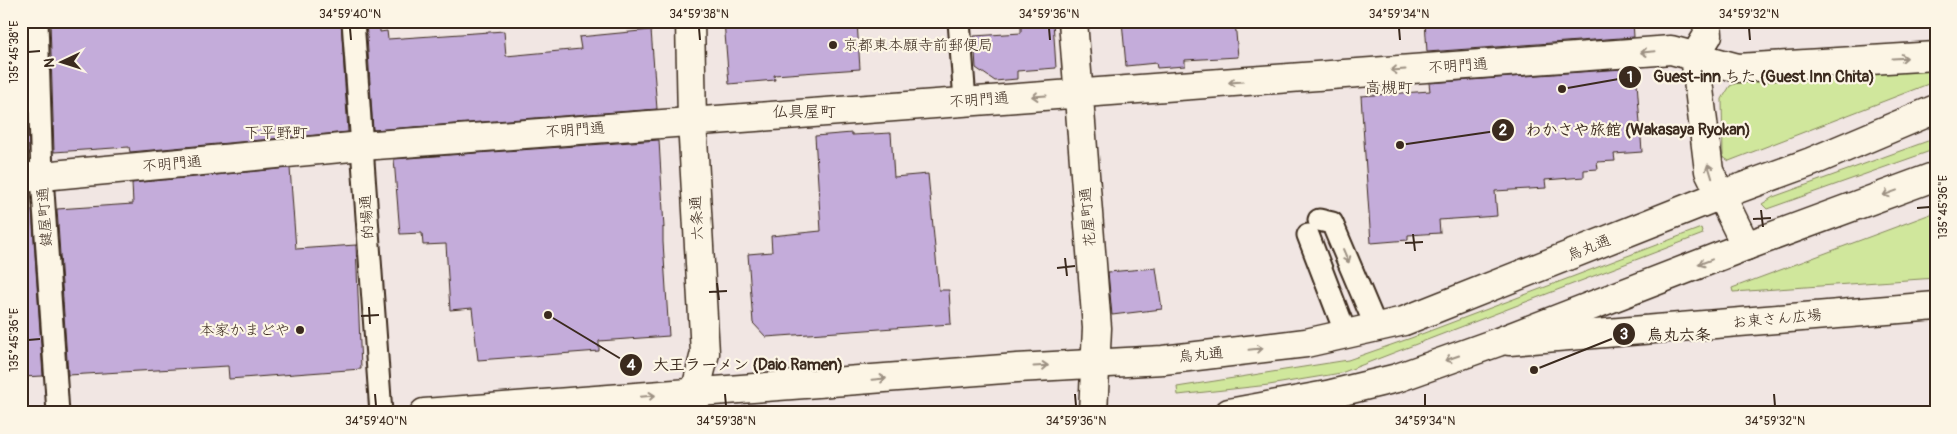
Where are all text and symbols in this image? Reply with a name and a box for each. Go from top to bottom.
text: 34°59'40"N [319,7,381,22]
text: 34°59'38"N [669,7,729,22]
text: 34°59'36"N [1019,7,1079,22]
text: 34°59'34"N [1369,7,1429,22]
text: 34°59'32"N [1719,7,1779,22]
text: 135°45'38"E [7,21,22,83]
place label: 京都東本願寺前郵便局 [843,36,993,55]
north arrow [38,38,88,88]
marker: 京都東本願寺前郵便局 [827,39,839,51]
one-way arrow [1640,47,1656,56]
one-way arrow [1892,53,1908,62]
street label: 不明門通 [1427,54,1489,78]
text: N [41,58,58,68]
callout: Guest-inn ちた (Guest Inn Chita) [1618,61,1884,92]
one-way arrow [1391,66,1407,75]
text: Guest-inn ちた (Guest Inn Chita) [1653,67,1875,87]
text: 1 [1627,68,1633,87]
one-way arrow [1229,77,1245,86]
district label: 高槻町 [1365,78,1413,98]
street label: 不明門通 [948,88,1010,112]
one-way arrow [1032,91,1048,100]
district label: 仏具屋町 [772,102,836,122]
callout: わかさや旅館 (Wakasaya Ryokan) [1490,114,1760,145]
street label: 不明門通 [544,118,606,142]
text: わかさや旅館 (Wakasaya Ryokan) [1525,120,1751,140]
text: 2 [1499,121,1507,140]
district label: 下平野町 [244,123,308,143]
street label: 不明門通 [141,152,203,176]
one-way arrow [1705,163,1715,179]
text: 135°45'36"E [1936,175,1951,239]
street label: 鍵屋町通 [33,186,57,248]
street label: 花屋町通 [1076,186,1100,248]
one-way arrow [1883,189,1898,198]
street label: 的場通 [356,194,378,240]
street label: 六条通 [686,195,708,241]
street label: 烏丸通 [1565,231,1613,265]
one-way arrow [1341,248,1351,263]
one-way arrow [1698,258,1713,267]
street label: お東さん広場 [1731,306,1823,332]
text: 135°45'36"E [7,308,22,372]
callout: 烏丸六条 [1612,319,1721,350]
place label: 本家かまどや [199,321,290,340]
marker: 本家かまどや [294,324,306,336]
text: 3 [1620,325,1628,344]
text: 烏丸六条 [1647,325,1711,345]
street label: 烏丸通 [1178,343,1224,367]
one-way arrow [1247,344,1263,354]
callout: 大王ラーメン (Daio Ramen) [618,349,853,380]
one-way arrow [1445,354,1460,363]
text: 大王ラーメン (Daio Ramen) [653,355,843,375]
text: 4 [627,356,636,375]
one-way arrow [1033,362,1049,371]
one-way arrow [871,374,887,383]
one-way arrow [639,392,655,401]
text: 34°59'40"N [345,414,407,429]
text: 34°59'38"N [696,414,756,429]
text: 34°59'36"N [1046,414,1106,429]
text: 34°59'34"N [1395,414,1455,429]
text: 34°59'32"N [1745,414,1805,429]

